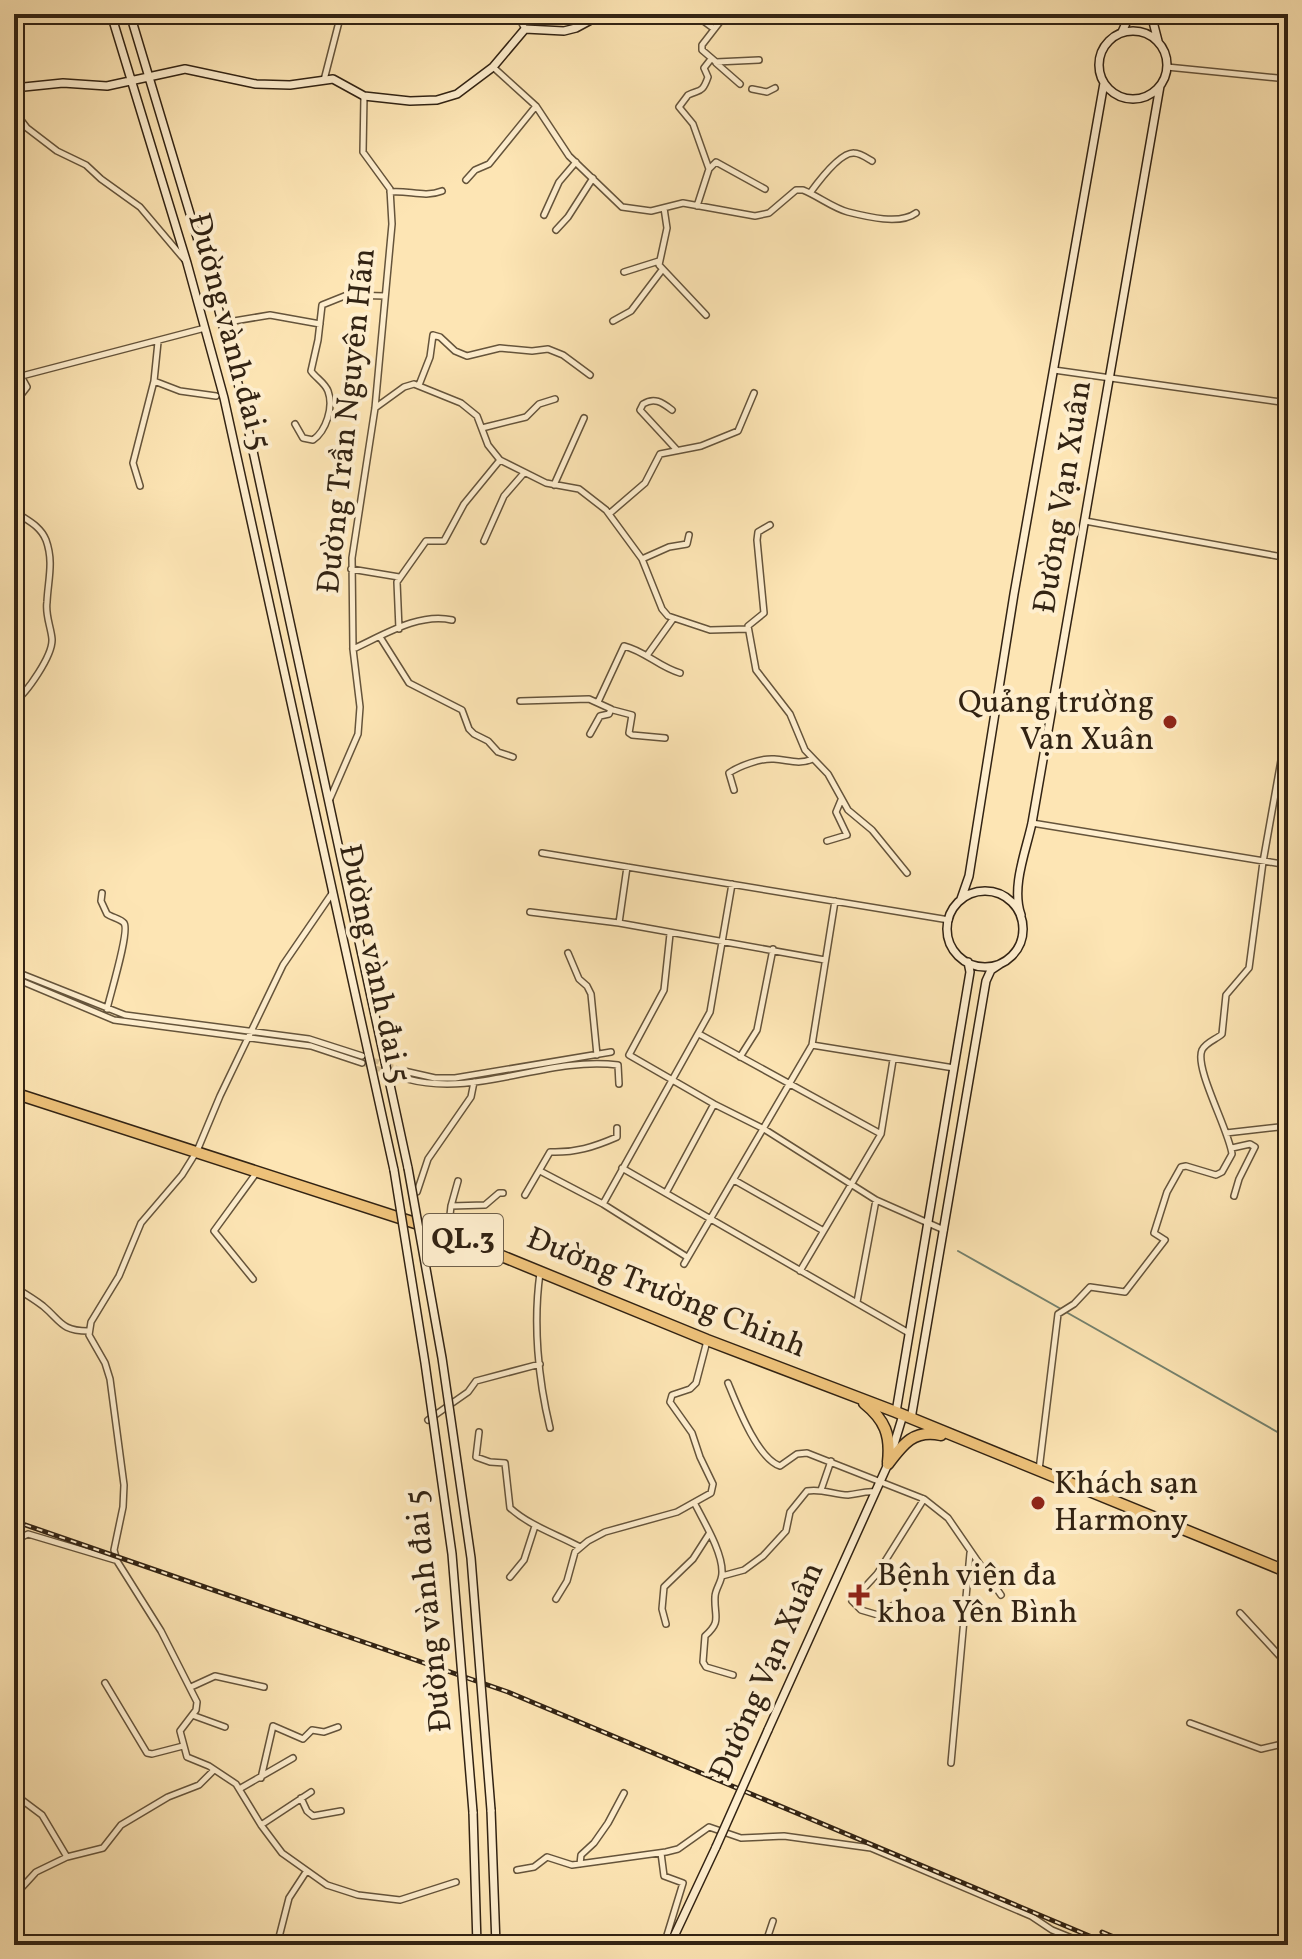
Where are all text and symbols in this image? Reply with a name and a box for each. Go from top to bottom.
street label: Đường vành đai 5 [175,209,281,455]
street label: Đường Trần Nguyên Hãn [308,246,388,596]
street label: Đường Vạn Xuân [1024,377,1104,617]
place label: Quảng trường Vạn Xuân [958,682,1154,763]
marker: Quảng trường Vạn Xuân [1161,713,1179,731]
street label: Đường vành đai 5 [326,840,420,1088]
road number: QL.3 [423,1214,503,1266]
street label: Đường Trường Chinh [520,1218,812,1370]
place label: Khách sạn Harmony [1054,1463,1198,1544]
street label: Đường vành đai 5 [395,1487,465,1735]
marker: Khách sạn Harmony [1029,1494,1047,1512]
place label: Bệnh viện đa khoa Yên Bình [877,1555,1078,1636]
street label: Đường Vạn Xuân [700,1556,836,1788]
marker: Bệnh viện đa khoa Yên Bình [848,1584,870,1606]

